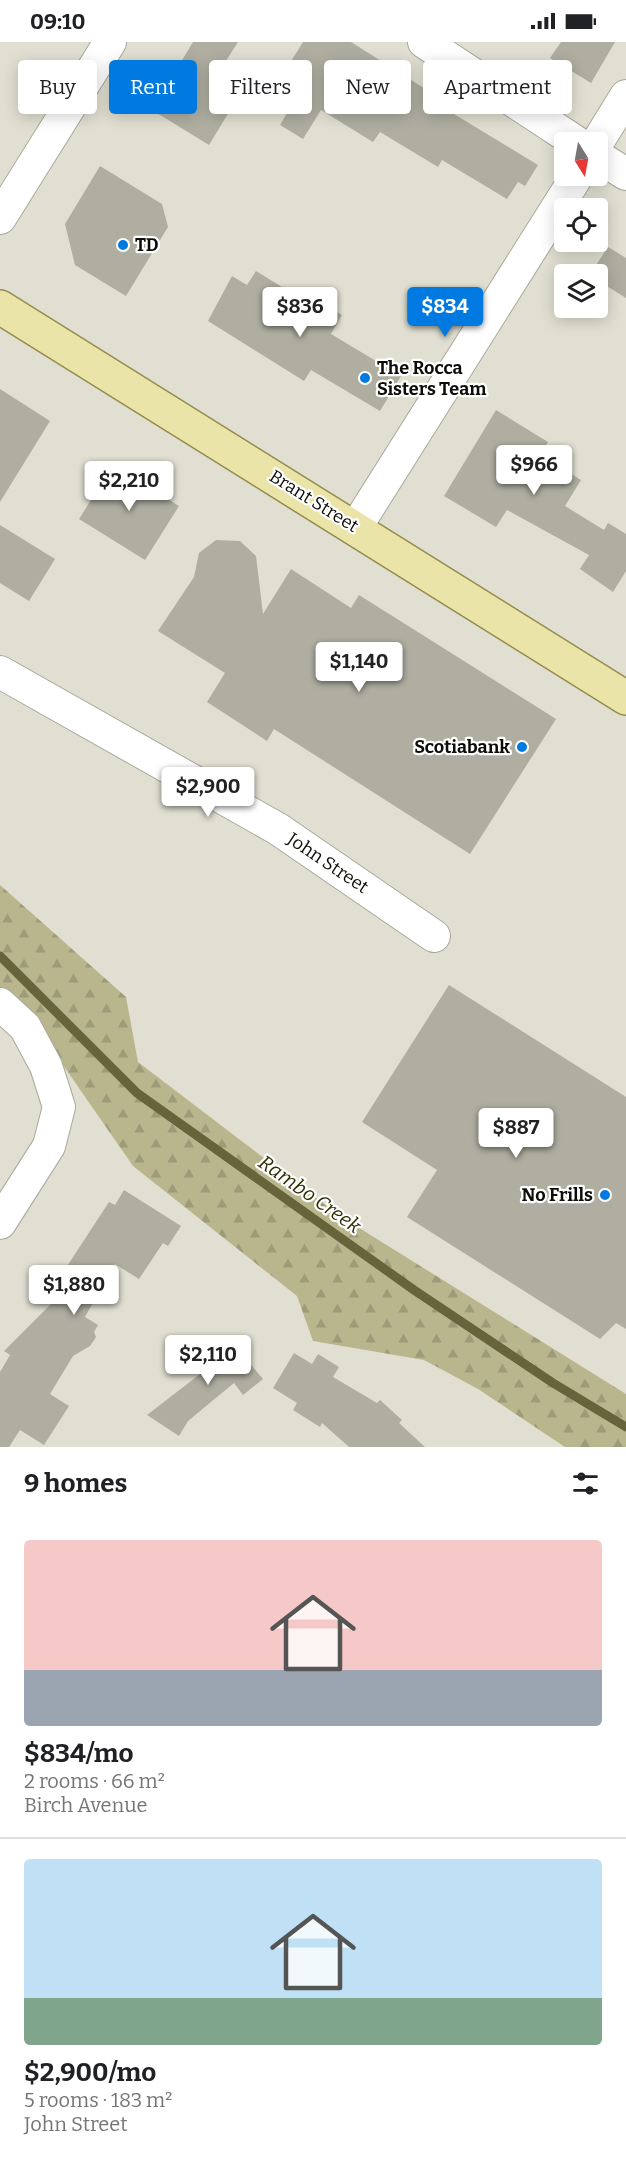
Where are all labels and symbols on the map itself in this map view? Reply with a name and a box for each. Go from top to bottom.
north arrow [554,132,608,186]
place label: TD [135,234,159,256]
marker: TD [116,238,130,252]
pin: $836 [264,287,336,338]
pin: $834 [409,287,481,338]
place label: The Rocca Sisters Team [377,357,487,400]
marker: The Rocca Sisters Team [358,371,372,385]
pin: $966 [498,445,570,496]
pin: $2,210 [80,461,178,512]
street label: Brant Street [265,465,363,537]
pin: $1,140 [310,642,408,693]
place label: Scotiabank [414,736,510,758]
marker: Scotiabank [515,740,529,754]
pin: $2,900 [159,767,257,818]
street label: John Street [282,827,373,898]
pin: $887 [480,1108,552,1159]
water label: Rambo Creek [254,1150,366,1238]
place label: No Frills [522,1184,593,1206]
marker: No Frills [598,1188,612,1202]
pin: $1,880 [25,1265,123,1316]
pin: $2,110 [159,1335,257,1386]

